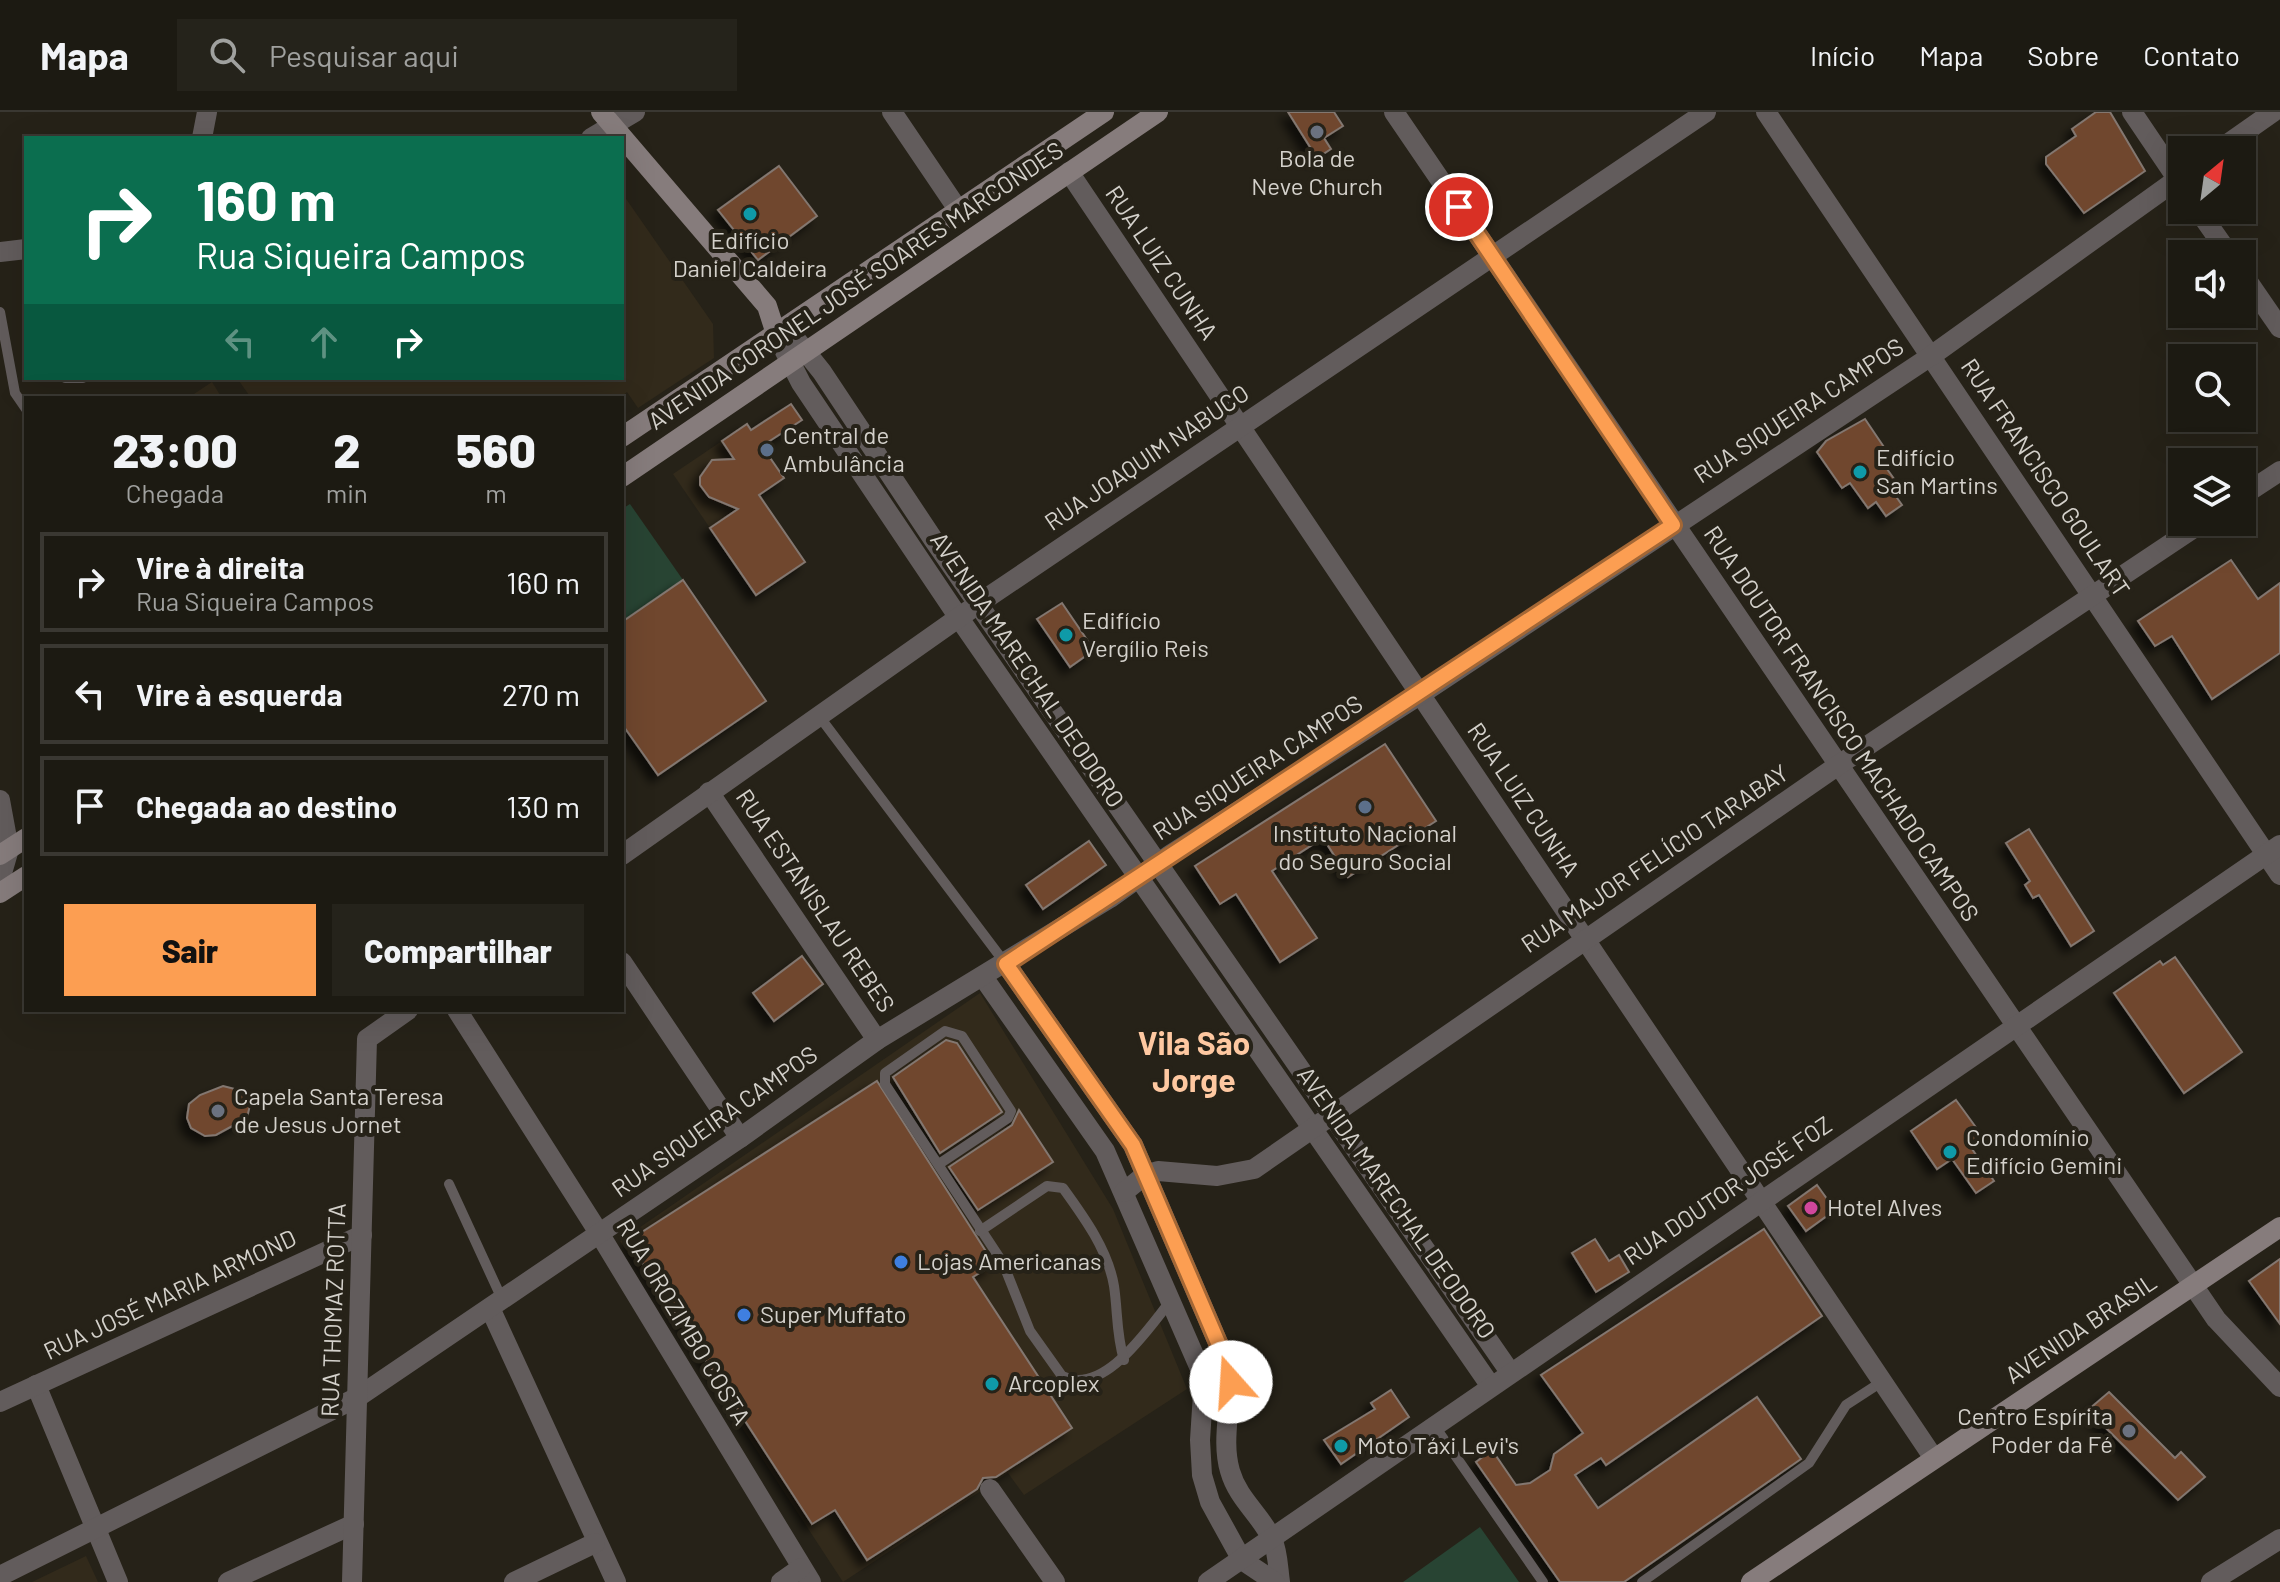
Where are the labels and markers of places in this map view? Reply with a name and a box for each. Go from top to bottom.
marker: Bola de Neve Church [1308,123,1326,141]
place label: Bola de Neve Church [1251,143,1383,200]
pin [1425,173,1493,241]
marker: Edifício Daniel Caldeira [741,205,759,223]
place label: Edifício Daniel Caldeira [673,225,827,282]
place label: Central de Ambulância [783,420,905,477]
marker: Central de Ambulância [758,441,776,459]
place label: Edifício San Martins [1876,442,1998,499]
marker: Edifício San Martins [1851,463,1869,481]
place label: Edifício Vergílio Reis [1082,605,1209,662]
marker: Edifício Vergílio Reis [1057,626,1075,644]
marker: Instituto Nacional do Seguro Social [1356,798,1374,816]
place label: Instituto Nacional do Seguro Social [1273,818,1457,875]
place label: Capela Santa Teresa de Jesus Jornet [234,1081,444,1138]
marker: Capela Santa Teresa de Jesus Jornet [209,1102,227,1120]
place label: Condomínio Edifício Gemini [1966,1122,2122,1179]
marker: Condomínio Edifício Gemini [1941,1143,1959,1161]
place label: Hotel Alves [1827,1192,1942,1221]
marker: Hotel Alves [1802,1199,1820,1217]
place label: Lojas Americanas [917,1246,1102,1275]
marker: Lojas Americanas [892,1253,910,1271]
place label: Super Muffato [760,1299,907,1328]
marker: Super Muffato [735,1306,753,1324]
place label: Arcoplex [1008,1368,1099,1397]
marker: Arcoplex [983,1375,1001,1393]
place label: Centro Espírita Poder da Fé [1957,1401,2113,1458]
marker: Centro Espírita Poder da Fé [2120,1422,2138,1440]
place label: Moto Táxi Levi's [1357,1430,1519,1459]
marker: Moto Táxi Levi's [1332,1437,1350,1455]

